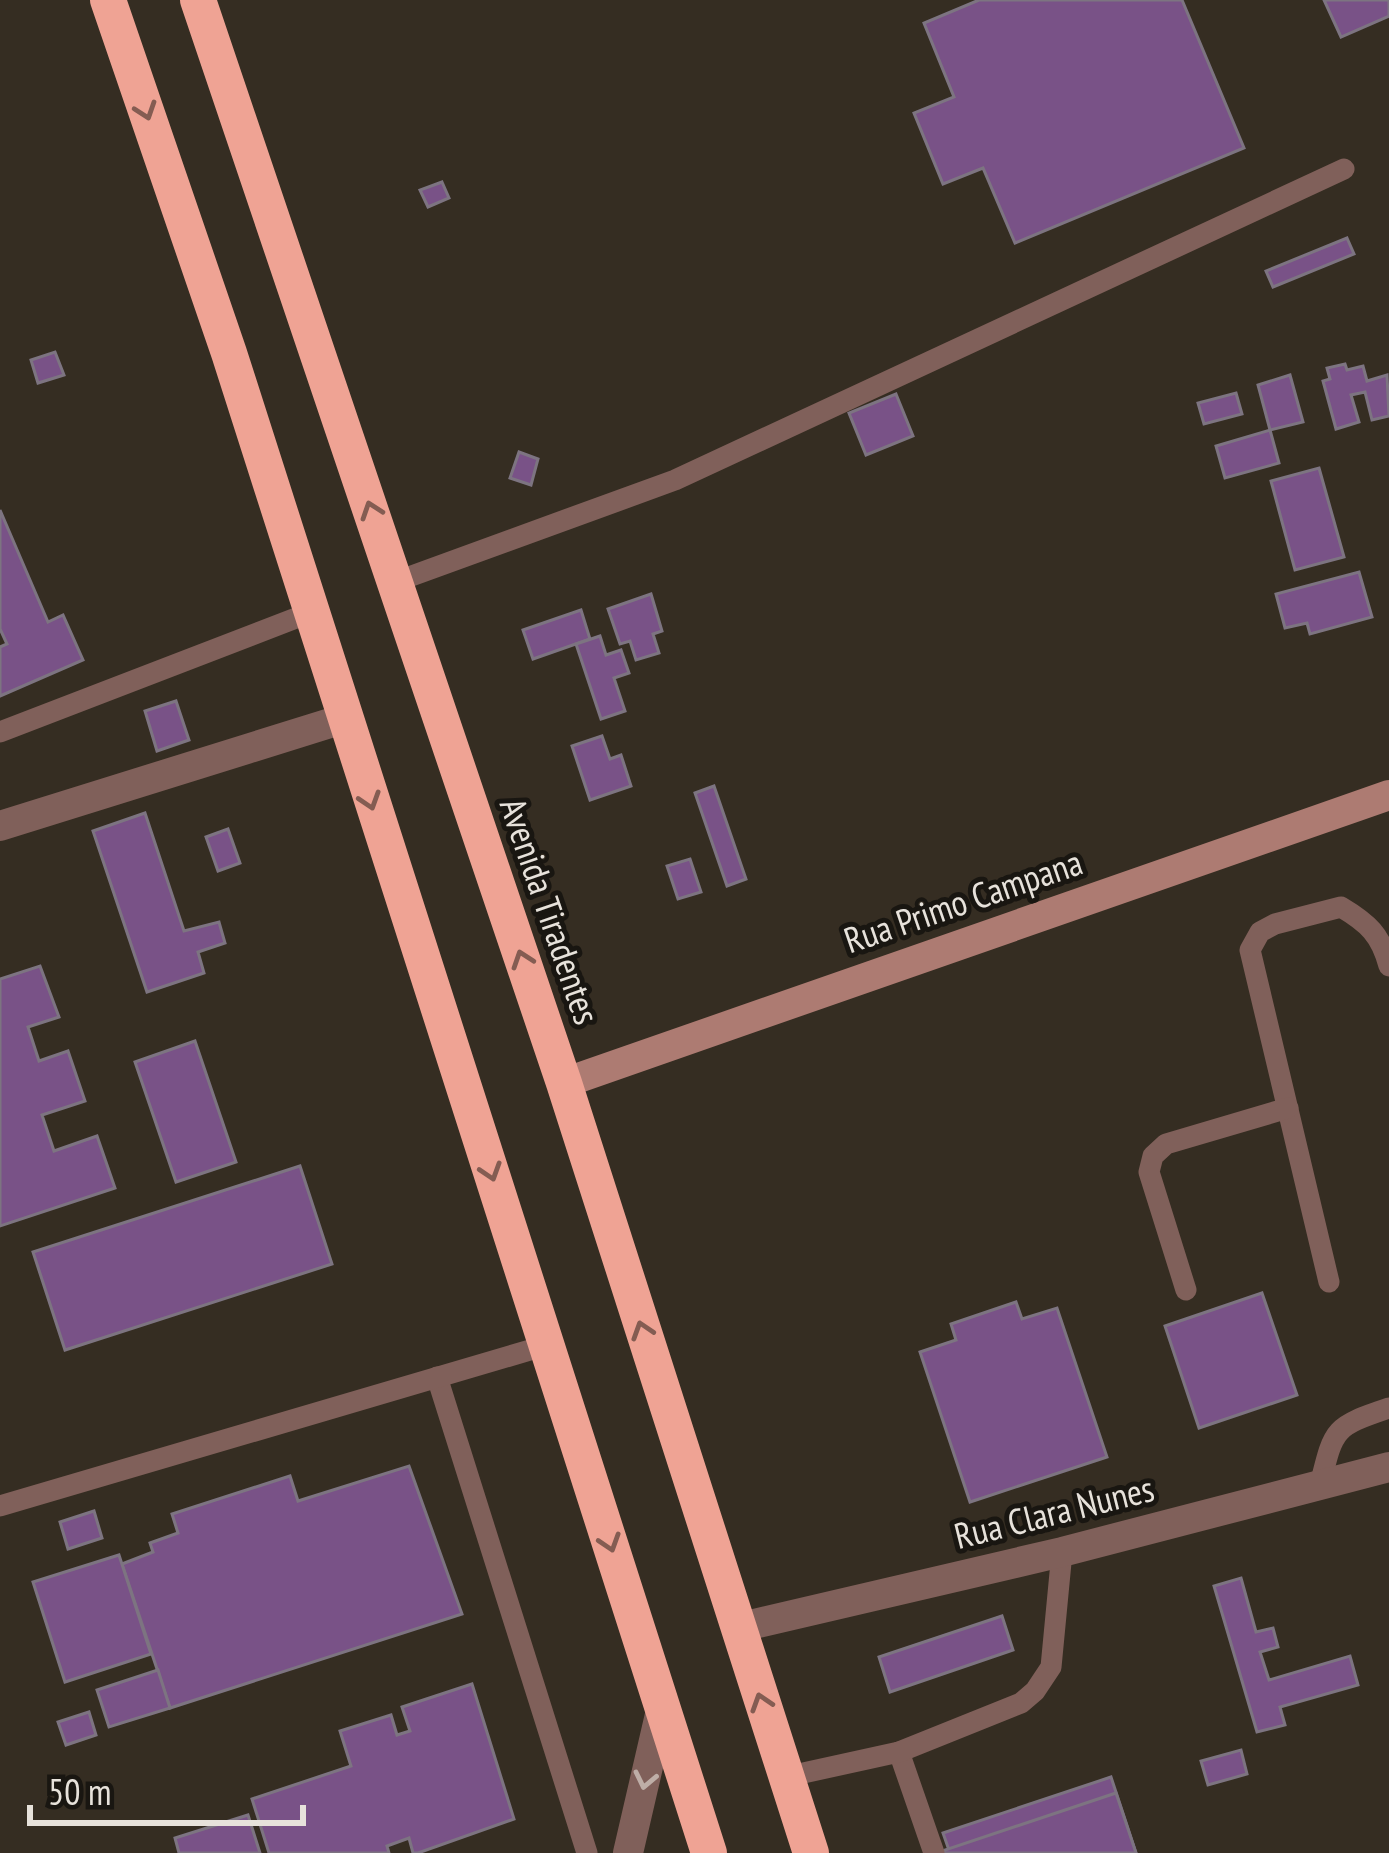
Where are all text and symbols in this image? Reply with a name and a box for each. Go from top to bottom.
one-way arrow [132,99,156,120]
one-way arrow [360,500,385,521]
one-way arrow [355,790,380,811]
street label: Avenida Tiradentes [490,792,611,1030]
street label: Rua Primo Campana [838,838,1088,963]
one-way arrow [512,949,537,970]
one-way arrow [476,1161,501,1182]
one-way arrow [632,1320,657,1341]
street label: Rua Clara Nunes [949,1464,1159,1559]
one-way arrow [596,1532,621,1553]
one-way arrow [750,1692,775,1713]
scale bar [30,1751,303,1825]
text: 50 m [48,1768,111,1815]
one-way arrow [634,1769,659,1789]

